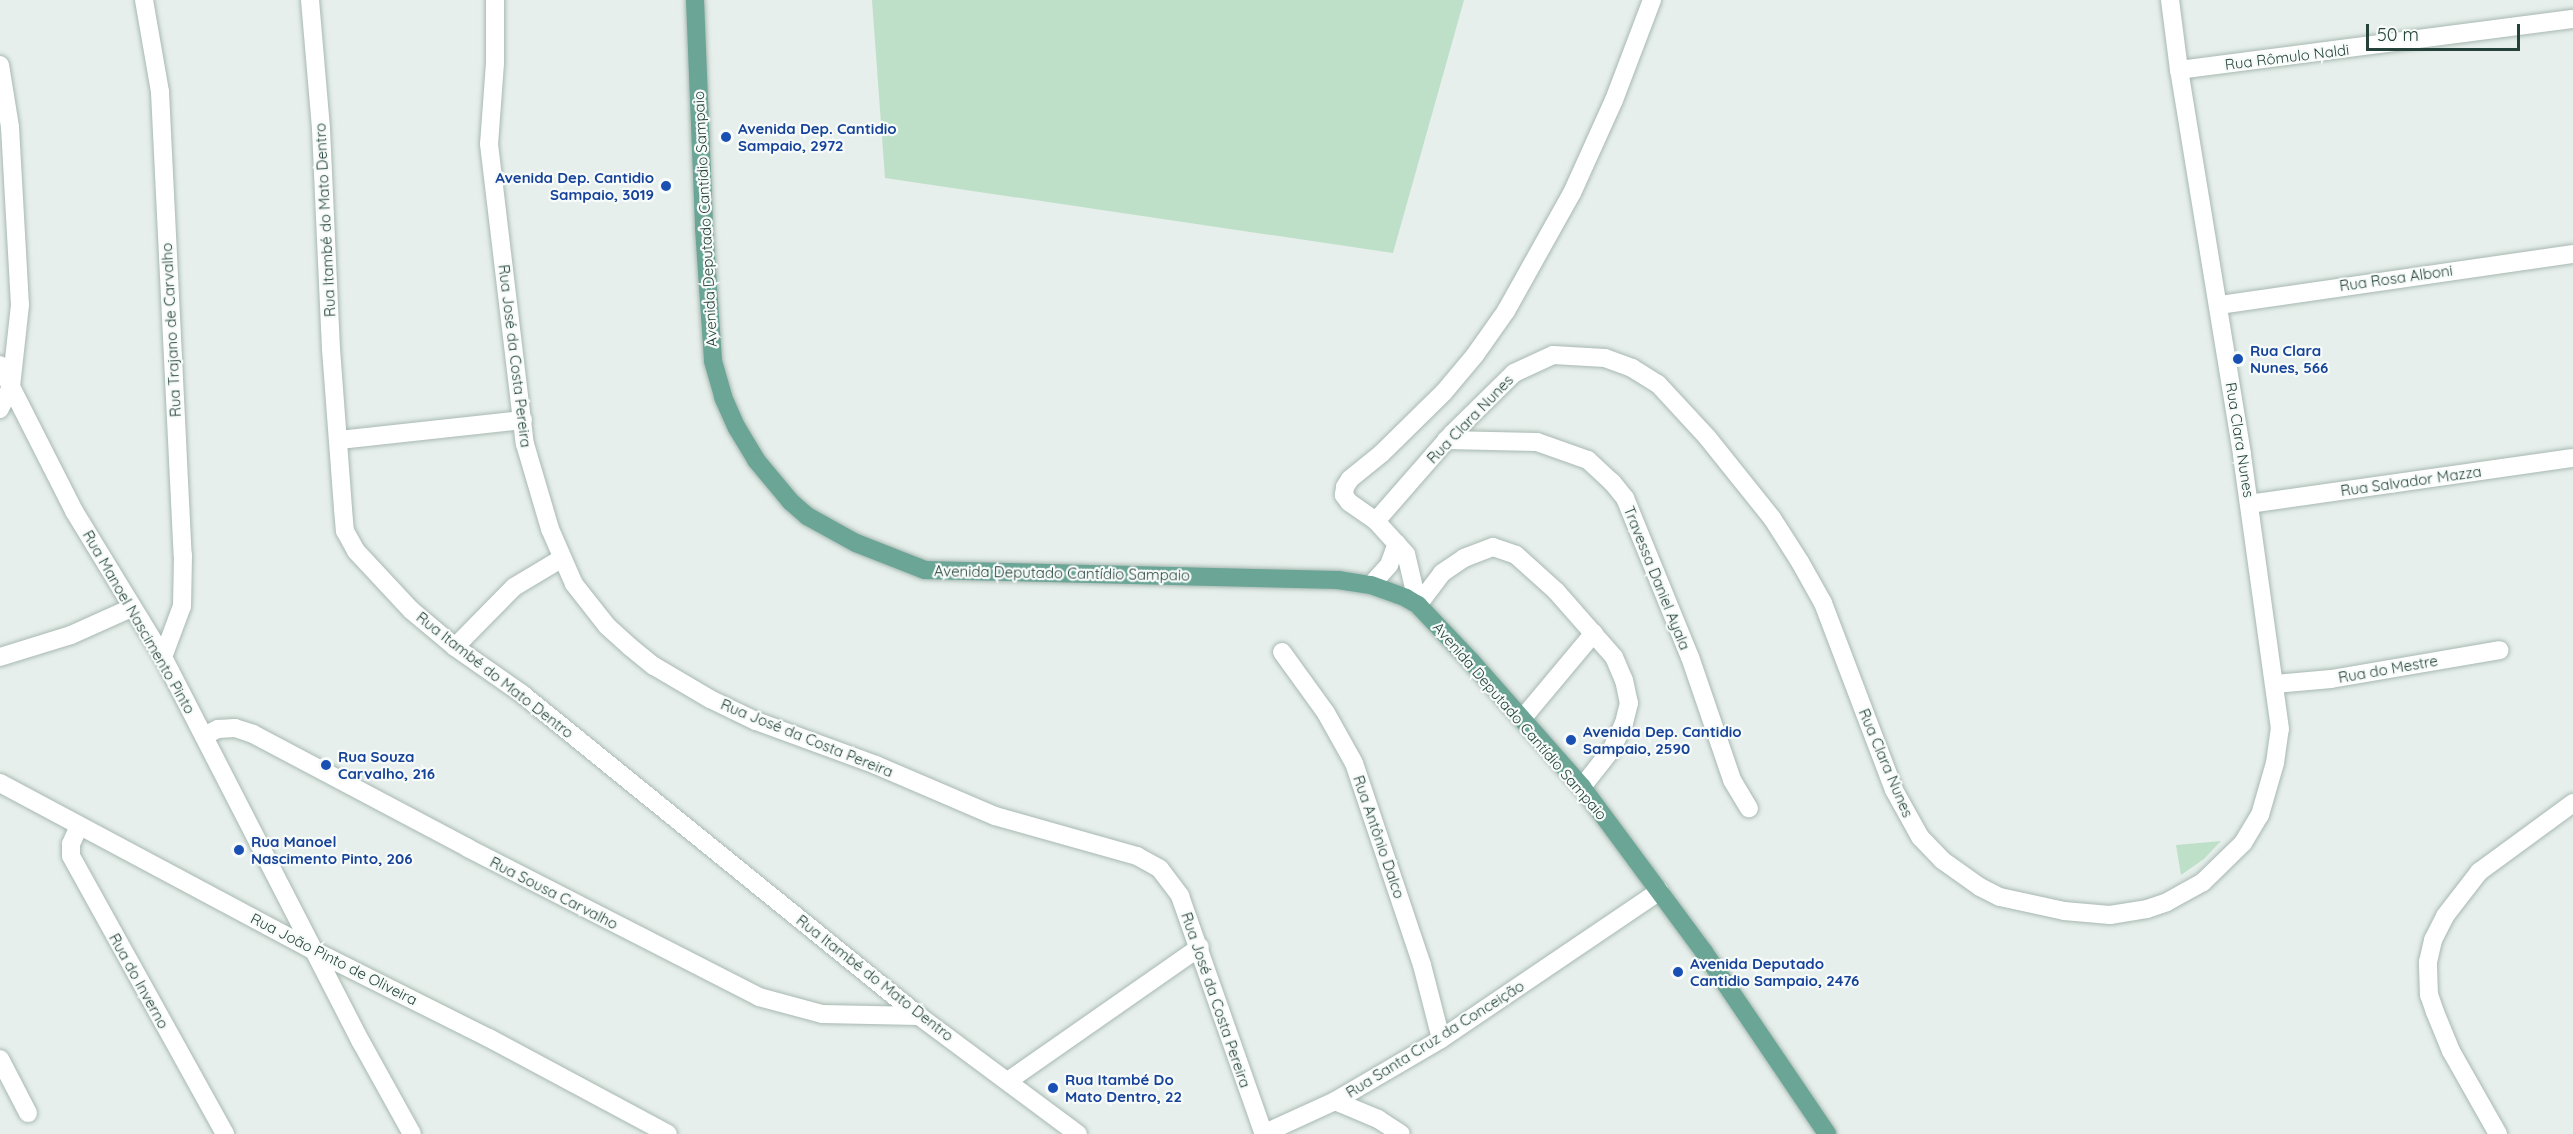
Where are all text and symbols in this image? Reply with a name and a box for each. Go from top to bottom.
scale bar [2369,12,2524,50]
text: 50 m [2377,23,2419,46]
street label: Rua Rômulo Naldi [2224,40,2350,74]
street label: Avenida Deputado Cantídio Sampaio [689,91,721,347]
place label: Avenida Dep. Cantidio Sampaio, 2972 [738,119,897,154]
street label: Rua Itambé do Mato Dentro [311,122,339,318]
marker: Avenida Dep. Cantidio Sampaio, 2972 [719,130,733,144]
place label: Avenida Dep. Cantidio Sampaio, 3019 [495,168,654,203]
marker: Avenida Dep. Cantidio Sampaio, 3019 [659,179,673,193]
street label: Rua Trajano de Carvalho [157,242,185,418]
street label: Rua Rosa Alboni [2338,261,2454,295]
street label: Rua José da Costa Pereira [495,263,535,449]
place label: Rua Clara Nunes, 566 [2250,341,2328,376]
marker: Rua Clara Nunes, 566 [2231,352,2245,366]
street label: Rua Clara Nunes [1423,371,1517,467]
street label: Rua Clara Nunes [2222,381,2258,499]
street label: Rua Salvador Mazza [2339,462,2483,500]
street label: Travessa Daniel Ayala [1620,503,1694,653]
street label: Rua Manoel Nascimento Pinto [79,527,199,717]
street label: Avenida Deputado Cantídio Sampaio [934,562,1190,584]
street label: Rua Itambé do Mato Dentro [413,608,577,742]
street label: Avenida Deputado Cantídio Sampaio [1429,618,1611,824]
street label: Rua do Mestre [2337,651,2439,687]
street label: Rua José da Costa Pereira [718,695,896,781]
street label: Rua Clara Nunes [1855,706,1917,820]
place label: Avenida Dep. Cantidio Sampaio, 2590 [1583,722,1742,757]
marker: Avenida Dep. Cantidio Sampaio, 2590 [1564,733,1578,747]
place label: Rua Souza Carvalho, 216 [338,747,435,782]
marker: Rua Souza Carvalho, 216 [319,758,333,772]
street label: Rua Antônio Dalco [1349,773,1409,901]
place label: Rua Manoel Nascimento Pinto, 206 [251,832,413,867]
marker: Rua Manoel Nascimento Pinto, 206 [232,843,246,857]
street label: Rua Sousa Carvalho [487,853,621,933]
street label: Rua João Pinto de Oliveira [248,909,420,1009]
street label: Rua José da Costa Pereira [1177,910,1255,1090]
street label: Rua Itambé do Mato Dentro [793,911,957,1045]
street label: Rua do Inverno [105,930,173,1032]
place label: Avenida Deputado Cantidio Sampaio, 2476 [1690,954,1859,989]
marker: Avenida Deputado Cantidio Sampaio, 2476 [1671,965,1685,979]
street label: Rua Santa Cruz da Conceição [1343,977,1527,1101]
place label: Rua Itambé Do Mato Dentro, 22 [1065,1070,1182,1105]
marker: Rua Itambé Do Mato Dentro, 22 [1046,1081,1060,1095]

